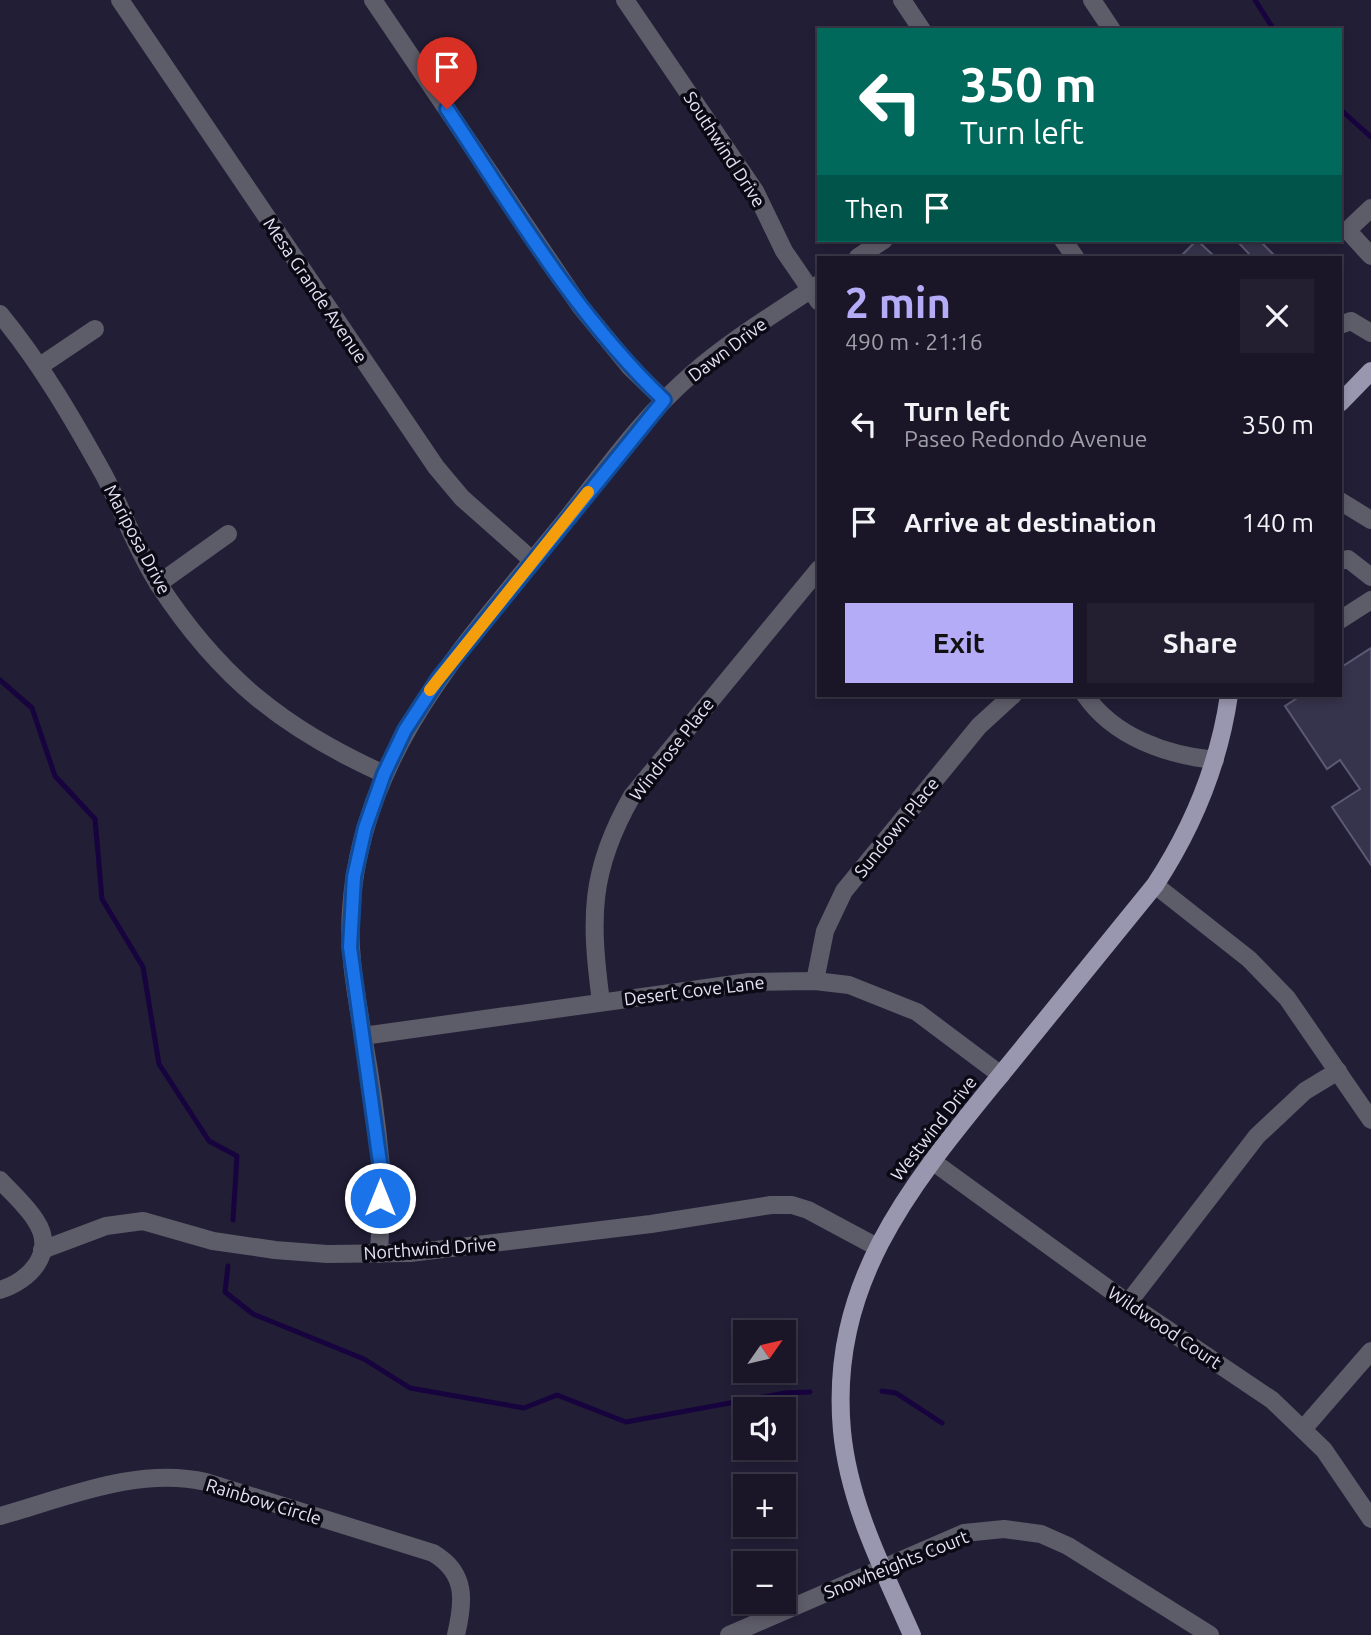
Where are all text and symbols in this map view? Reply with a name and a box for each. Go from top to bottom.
pin [417,37,477,109]
icon: arrive [428,48,466,86]
icon: left [845,56,936,147]
text: 350 m [960,56,1097,111]
street label: Southwind Drive [680,88,770,210]
text: Turn left [960,114,1084,150]
icon: arrive [918,189,956,227]
text: Then [845,194,904,223]
street label: Mesa Grande Avenue [260,214,372,366]
text: 2 min [845,279,951,326]
button: close [1240,279,1314,353]
street label: Dawn Drive [684,313,770,385]
text: 490 m · 21:16 [845,329,983,354]
text: Turn left [904,397,1010,426]
icon: left [845,405,883,443]
text: 350 m [1242,410,1314,439]
text: Paseo Redondo Avenue [904,426,1147,451]
street label: Mariposa Drive [101,481,175,597]
icon: arrive [845,503,883,541]
text: Arrive at destination [904,508,1157,537]
text: 140 m [1242,508,1314,537]
button: Exit [845,603,1073,683]
button: Share [1087,603,1314,683]
street label: Windrose Place [625,694,717,804]
street label: Sundown Place [850,773,942,881]
street label: Desert Cove Lane [623,971,765,1009]
street label: Westwind Drive [886,1072,980,1184]
position arrow [343,1161,417,1235]
street label: Northwind Drive [363,1233,497,1263]
street label: Wildwood Court [1105,1282,1225,1372]
north arrow [733,1320,796,1382]
map controls [733,1320,796,1614]
button: sound [733,1397,796,1460]
street label: Rainbow Circle [204,1474,324,1528]
button: + [733,1474,796,1537]
street label: Snowheights Court [821,1526,971,1602]
button: − [733,1551,796,1614]

